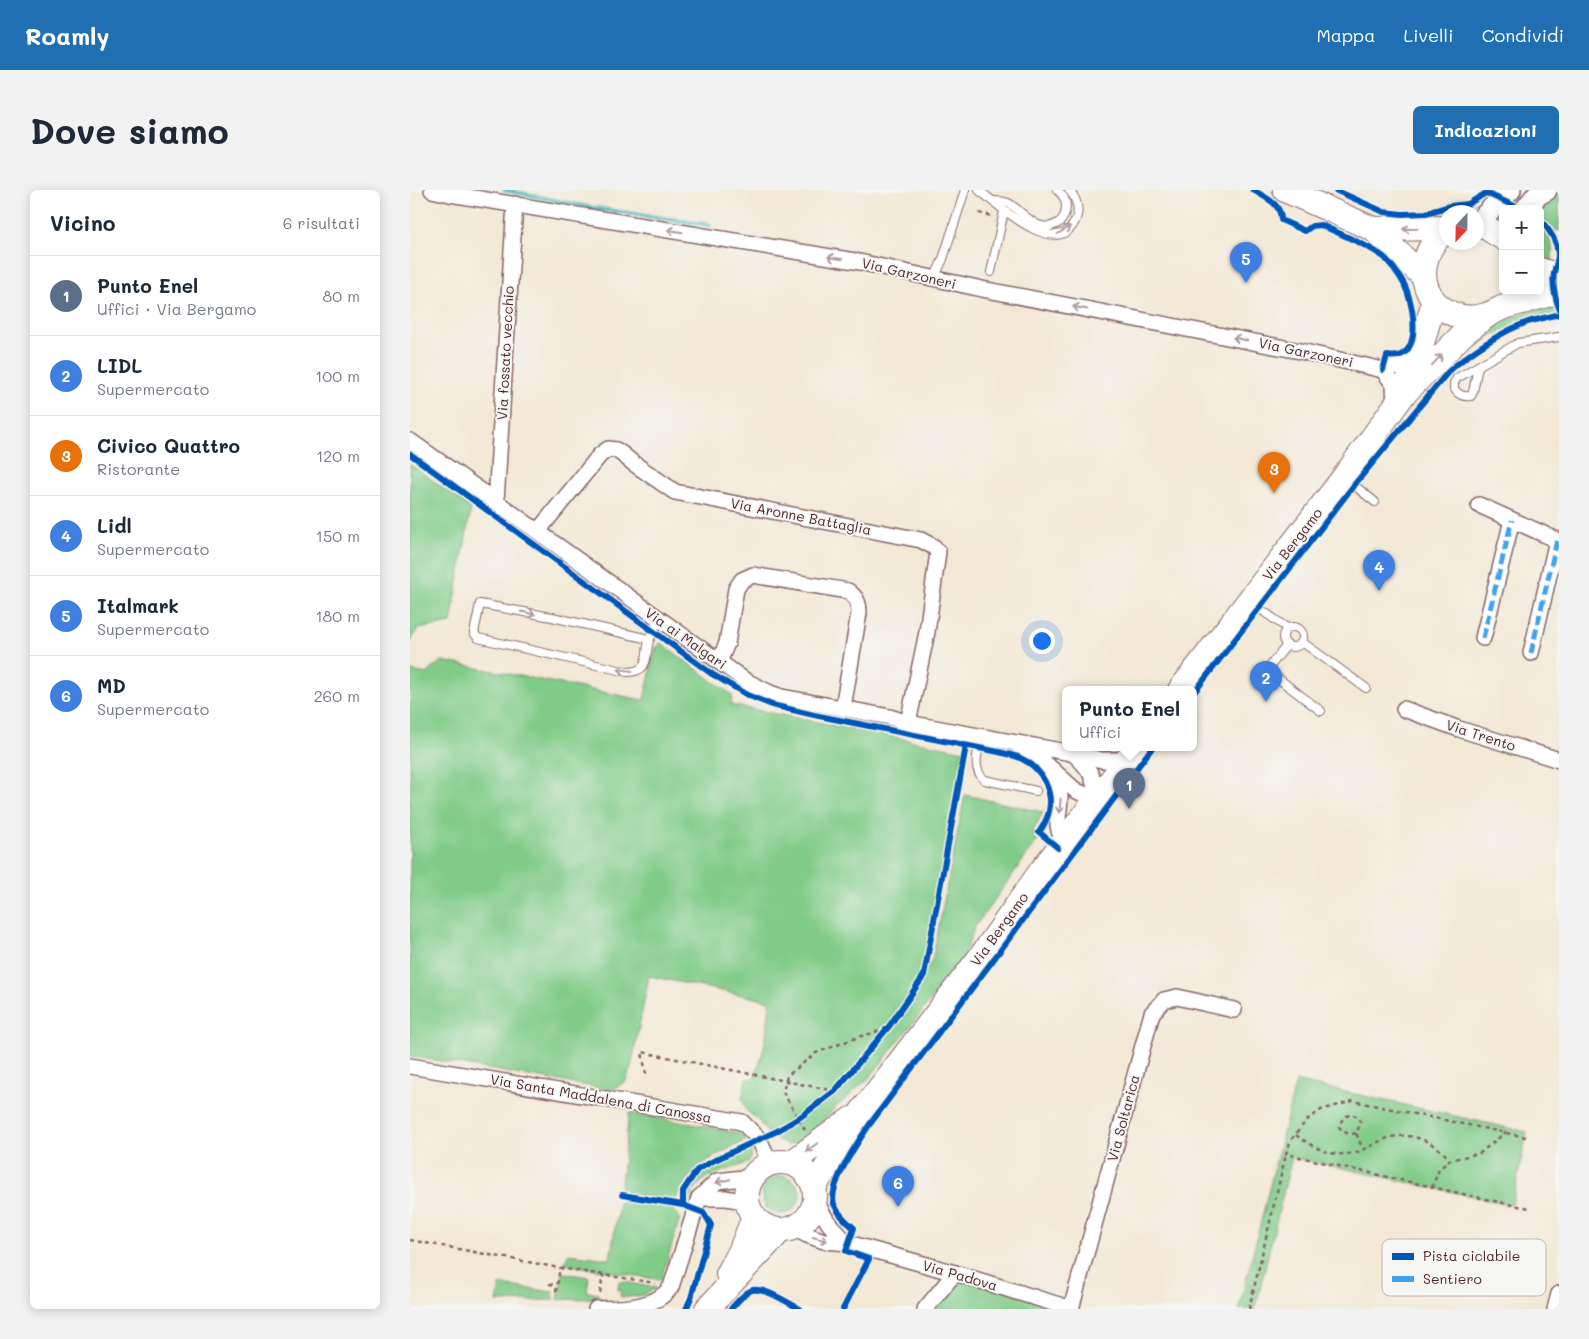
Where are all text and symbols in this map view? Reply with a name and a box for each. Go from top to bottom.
text: Roamly [25,20,109,51]
text: Mappa [1316,23,1375,47]
text: Livelli [1403,23,1454,47]
text: Condividi [1482,23,1564,47]
button: Indicazioni [1413,106,1559,154]
text: Dove siamo [30,107,229,153]
north arrow [1439,205,1484,250]
map controls [1499,205,1544,295]
button: + [1499,205,1544,250]
text: Vicino [50,209,115,236]
text: 6 risultati [283,212,360,233]
one-way arrow [1402,224,1418,234]
one-way arrow [1057,225,1072,235]
one-way arrow [667,226,683,236]
pin: 5 [1230,242,1262,283]
button: − [1499,250,1544,295]
one-way arrow [828,252,844,262]
street label: Via Garzoneri [860,253,958,293]
text: Punto Enel [97,273,198,298]
text: 1 [62,285,70,306]
text: 80 m [323,285,360,306]
street label: Via fossato vecchio [492,285,518,421]
text: Uffici · Via Bergamo [97,298,256,319]
one-way arrow [1073,303,1089,313]
street label: Via Garzoneri [1257,333,1355,371]
one-way arrow [1232,334,1248,343]
text: LIDL [97,353,142,378]
one-way arrow [1431,354,1443,367]
text: 2 [62,365,70,386]
text: 100 m [315,365,360,386]
text: Supermercato [97,378,209,399]
text: Civico Quattro [97,433,240,458]
text: 3 [61,445,71,466]
text: 120 m [316,445,360,466]
pin: 3 [1258,452,1290,493]
text: Ristorante [97,458,180,479]
street label: Via Aronne Battaglia [729,493,873,539]
street label: Via Bergamo [1258,504,1326,584]
text: Lidl [97,513,132,538]
text: 4 [61,525,71,546]
text: 150 m [316,525,360,546]
text: Supermercato [97,538,209,559]
pin: 4 [1363,550,1395,591]
text: Italmark [97,593,179,618]
street label: Via ai Malgari [641,603,731,673]
text: 5 [61,605,71,626]
text: 180 m [315,605,360,626]
one-way arrow [519,608,535,618]
text: Supermercato [97,618,209,639]
your location [1029,628,1055,654]
pin: 2 [1250,661,1282,702]
one-way arrow [617,665,633,675]
text: MD [97,673,126,698]
text: 6 [61,685,71,706]
text: 260 m [314,685,360,706]
popup [1062,686,1197,751]
text: Punto Enel [1079,696,1180,721]
text: Supermercato [97,698,209,719]
street label: Via Trento [1444,715,1518,755]
text: Uffici [1079,721,1121,742]
pin: 1 [1113,768,1145,809]
one-way arrow [1056,798,1065,814]
street label: Via Bergamo [966,888,1032,970]
street label: Via Santa Maddalena di Canossa [489,1069,713,1127]
street label: Via Soltarica [1102,1072,1144,1164]
one-way arrow [805,1142,819,1152]
pin: 6 [882,1166,914,1207]
one-way arrow [715,1177,731,1186]
one-way arrow [811,1235,827,1245]
legend [1382,1239,1546,1296]
text: Pista ciclabile [1423,1246,1520,1265]
street label: Via Padova [920,1255,1000,1295]
text: Sentiero [1423,1269,1482,1288]

